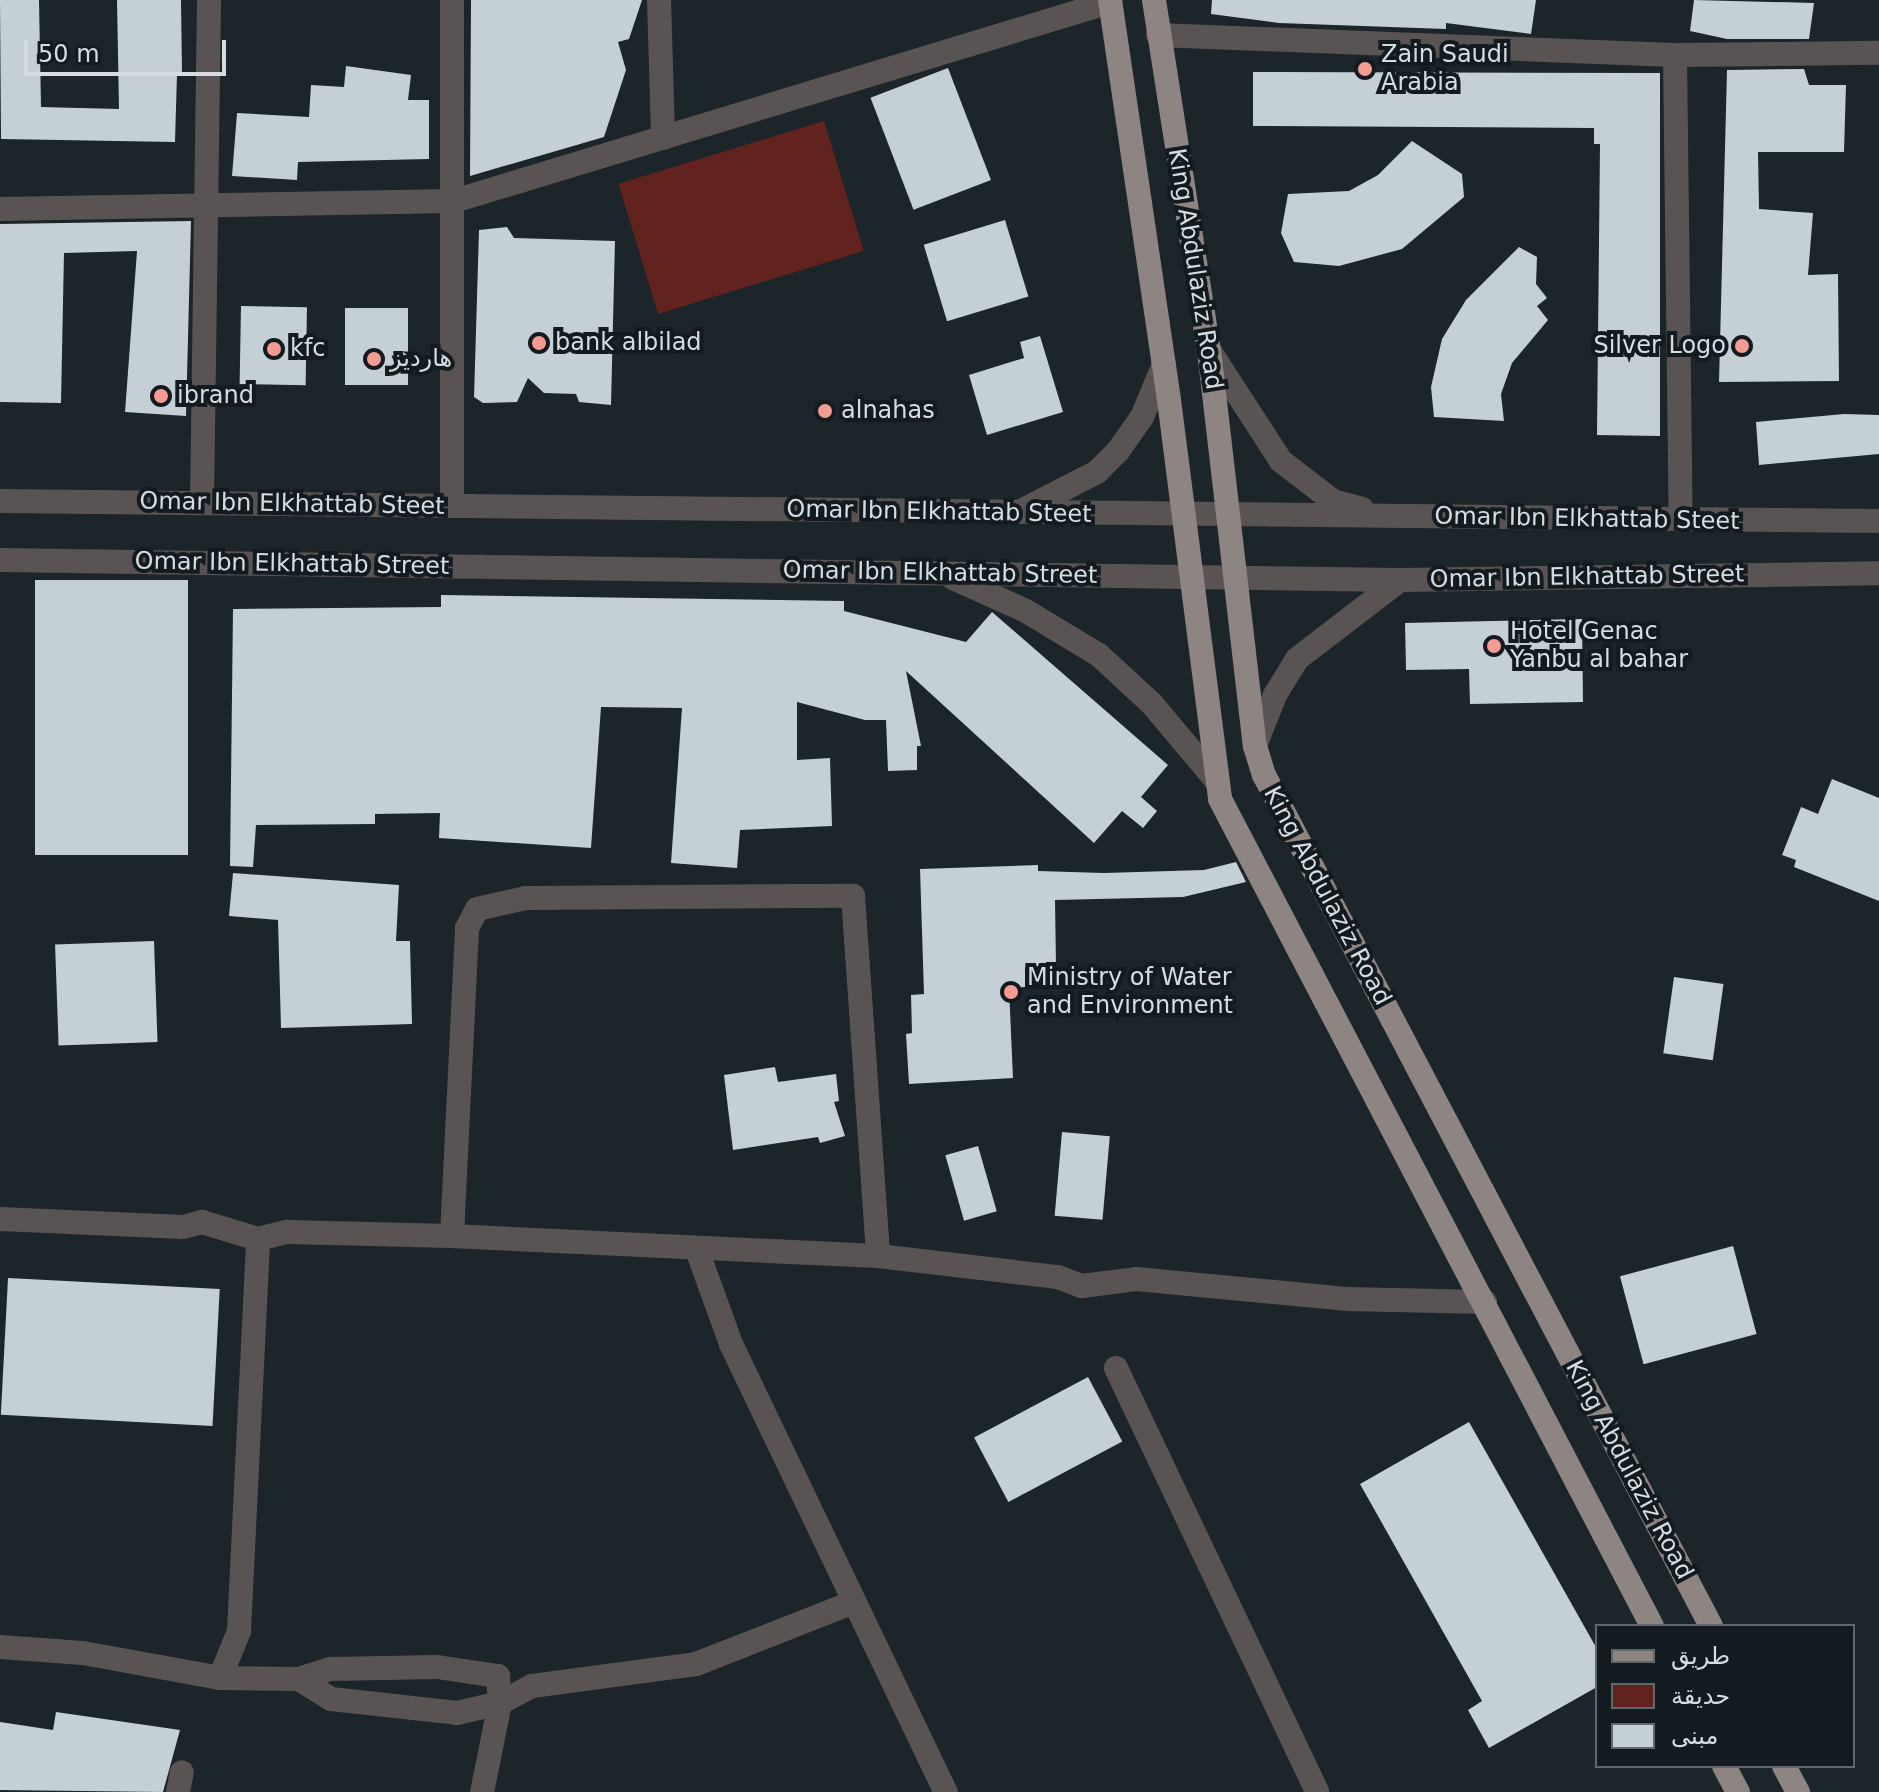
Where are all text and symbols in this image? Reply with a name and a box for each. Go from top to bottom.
scale bar [28,24,230,74]
text: 50 m [38,40,100,68]
place label: Zain Saudi Arabia [1381,41,1509,97]
marker: Zain Saudi Arabia [1356,60,1374,78]
street label: King Abdulaziz Road [1162,146,1228,392]
place label: bank albilad [555,329,702,357]
place label: Silver Logo [1593,332,1726,360]
marker: bank albilad [530,334,548,352]
place label: kfc [290,335,326,363]
marker: Silver Logo [1733,337,1751,355]
marker: kfc [265,340,283,358]
place label: هارديز [390,345,452,373]
marker: هارديز [365,350,383,368]
place label: ibrand [177,382,254,410]
marker: ibrand [152,387,170,405]
place label: alnahas [841,397,935,425]
marker: alnahas [816,402,834,420]
street label: Omar Ibn Elkhattab Steet [139,487,445,521]
street label: Omar Ibn Elkhattab Steet [786,495,1092,529]
street label: Omar Ibn Elkhattab Steet [1434,502,1740,536]
street label: Omar Ibn Elkhattab Street [134,547,450,581]
street label: Omar Ibn Elkhattab Street [782,556,1098,590]
street label: Omar Ibn Elkhattab Street [1429,560,1745,594]
place label: Hotel Genac Yanbu al bahar [1510,618,1688,674]
marker: Hotel Genac Yanbu al bahar [1485,637,1503,655]
street label: King Abdulaziz Road [1257,782,1397,1010]
place label: Ministry of Water and Environment [1027,964,1233,1020]
marker: Ministry of Water and Environment [1002,983,1020,1001]
street label: King Abdulaziz Road [1559,1356,1699,1584]
legend [1595,1624,1855,1768]
text: طريق [1671,1642,1730,1670]
text: حديقة [1671,1682,1730,1710]
text: مبنى [1671,1722,1718,1750]

